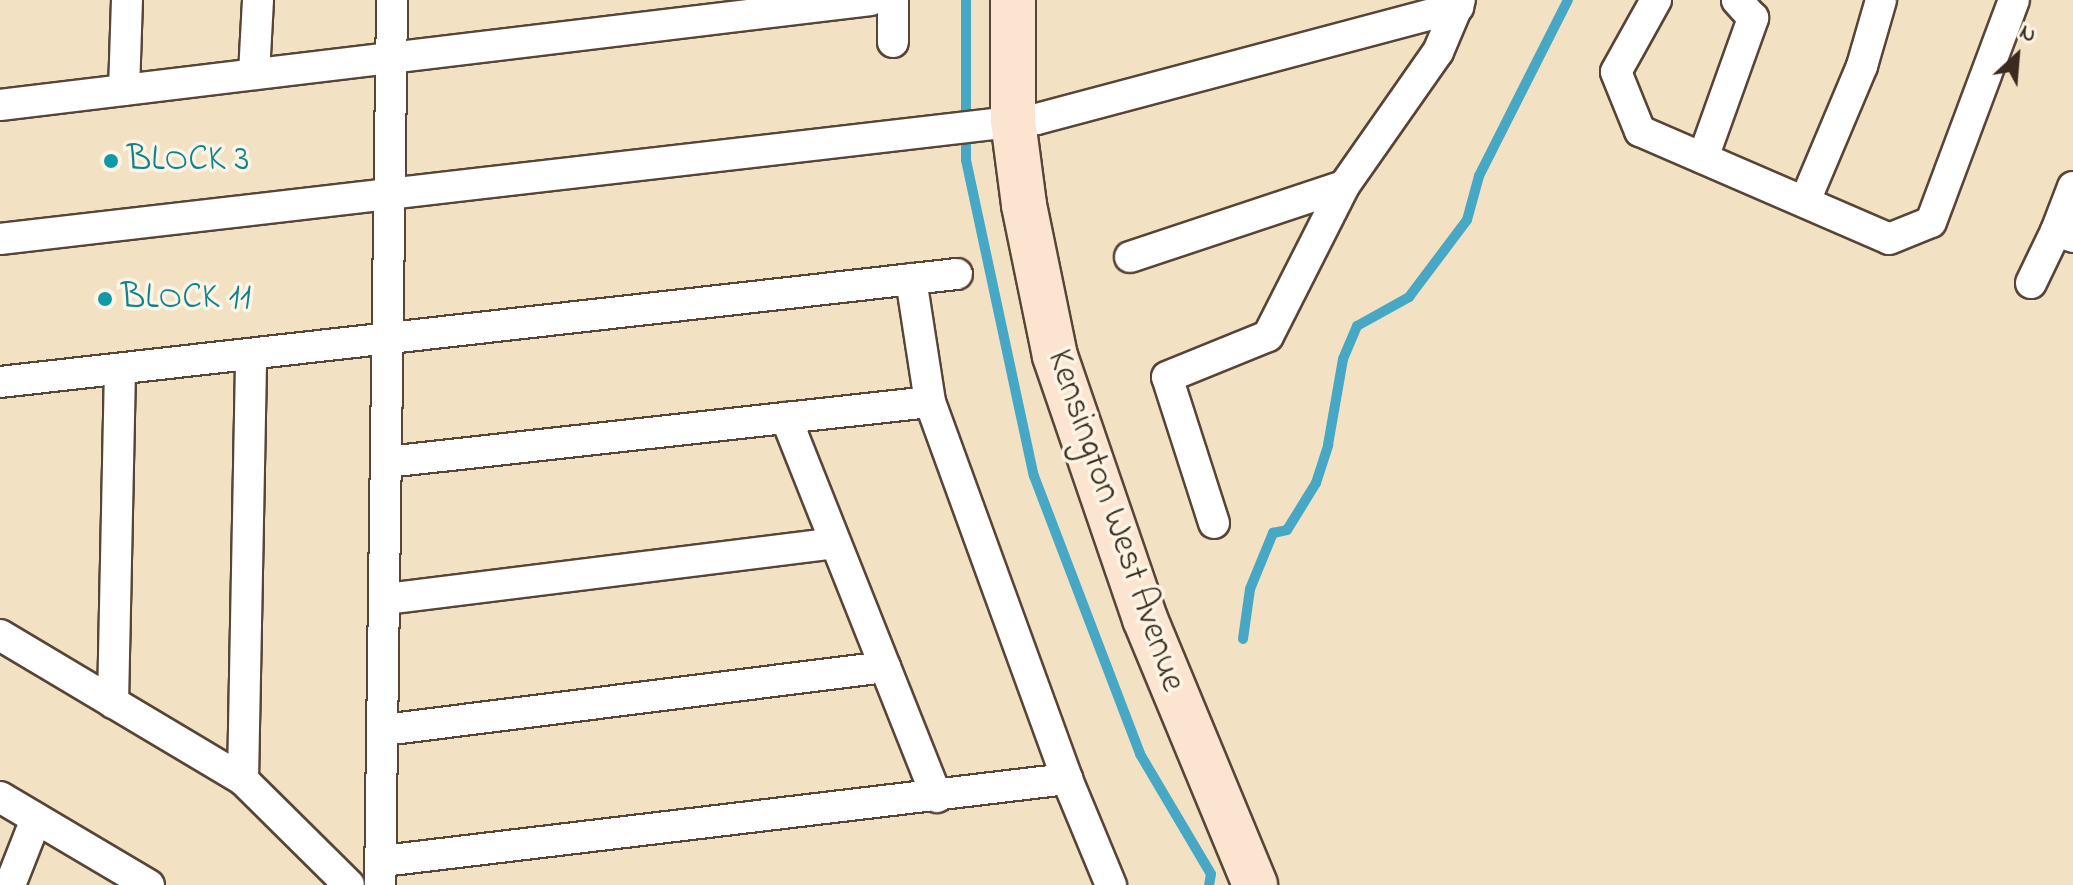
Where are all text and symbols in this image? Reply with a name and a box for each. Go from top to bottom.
north arrow [1977,16,2057,96]
text: N [2014,17,2041,52]
place label: BLOCK 3 [127,139,249,183]
marker: BLOCK 3 [102,152,120,170]
place label: BLOCK 11 [121,277,251,321]
marker: BLOCK 11 [96,290,114,308]
street label: Kensington West Avenue [1036,344,1194,698]

